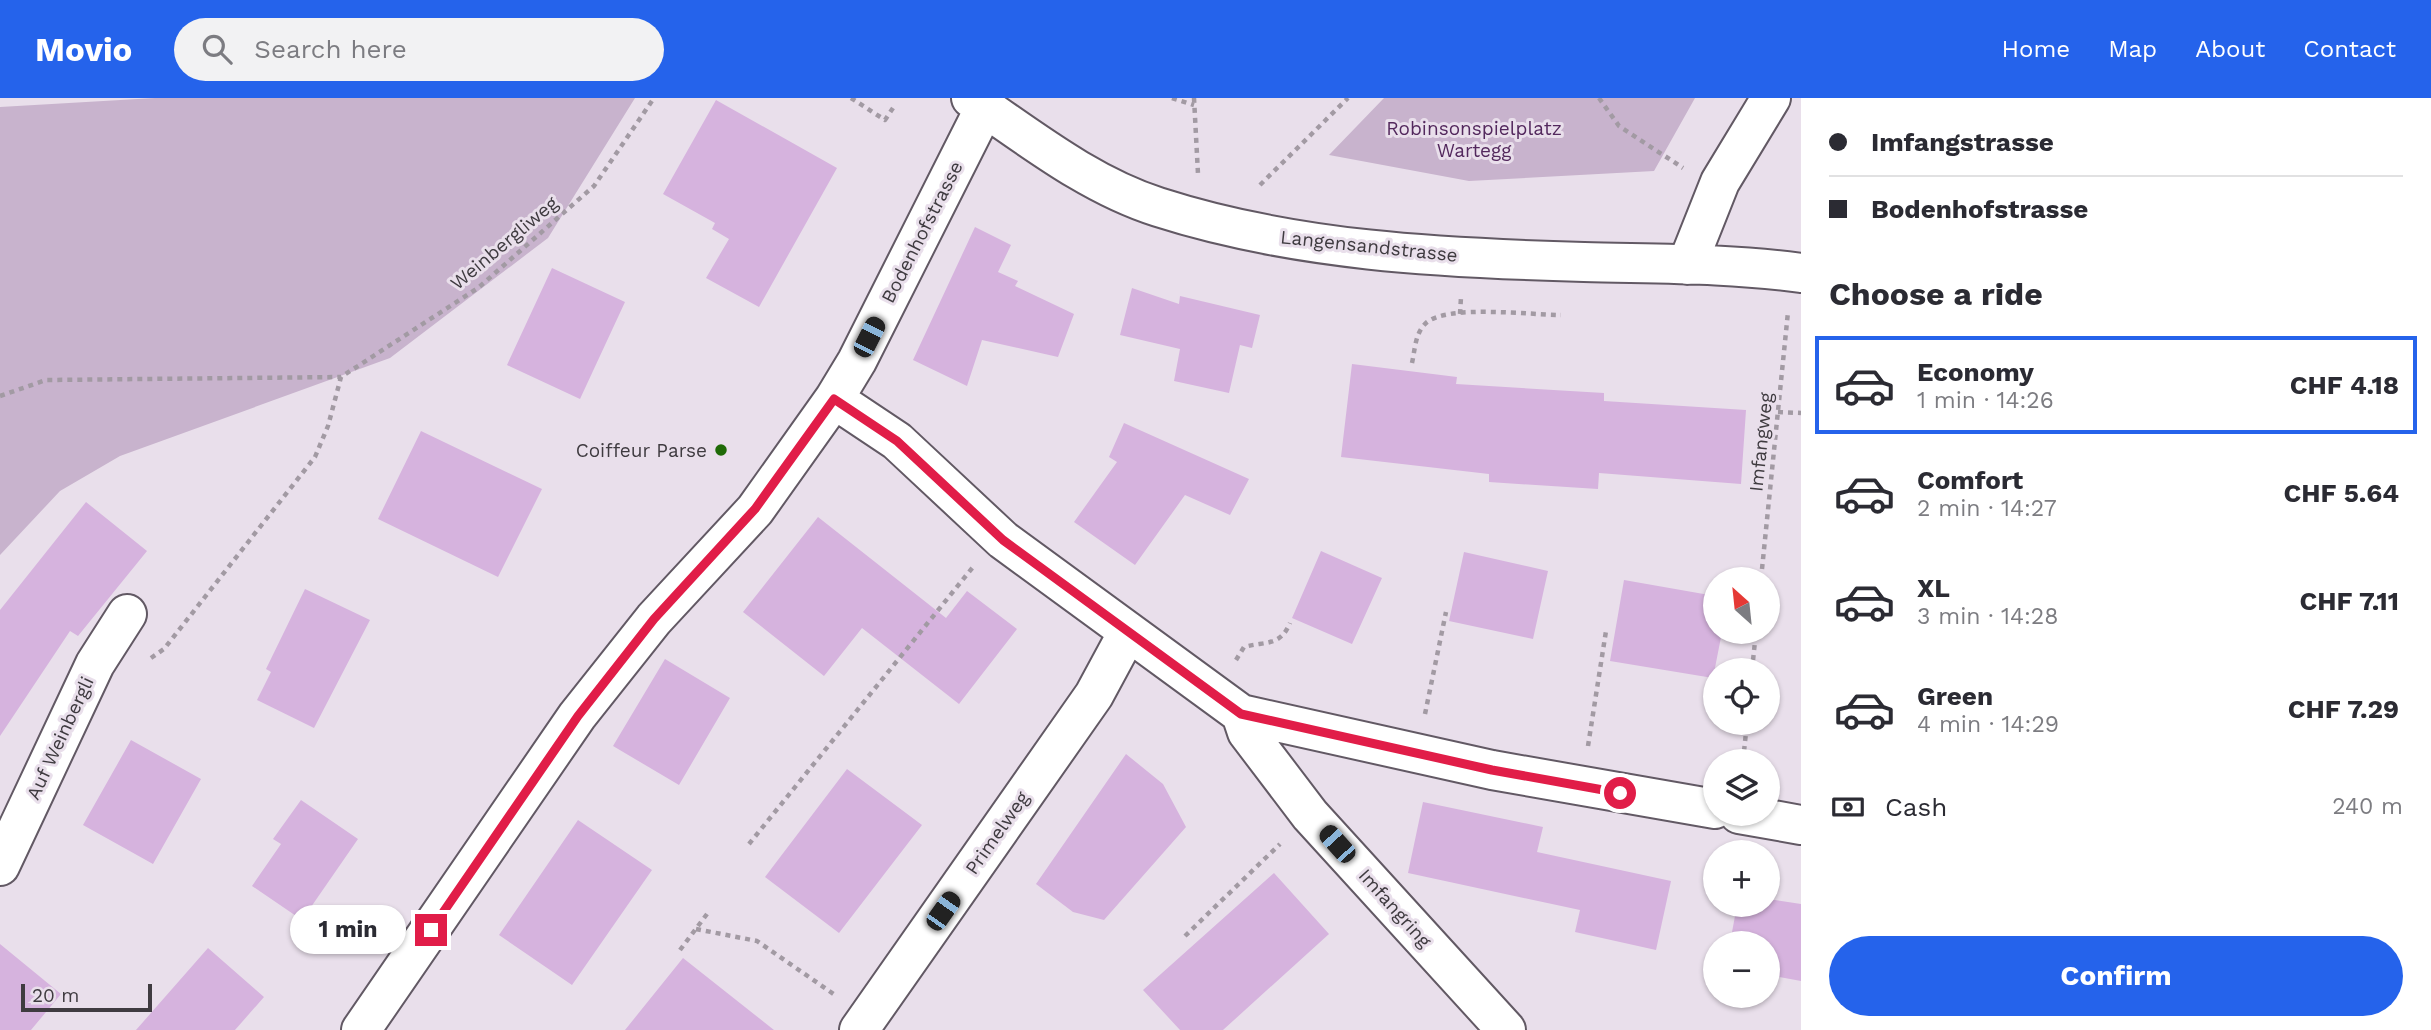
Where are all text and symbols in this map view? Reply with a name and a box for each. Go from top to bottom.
search box [174,18,664,81]
text: Movio [35,30,132,69]
icon: search [198,30,236,68]
text: Search here [254,34,407,64]
text: Home [2002,35,2070,63]
text: Map [2108,35,2157,63]
text: About [2195,35,2265,63]
text: Contact [2303,35,2396,63]
park label: Robinsonspielplatz Wartegg [1386,117,1562,162]
text: Imfangstrasse [1871,127,2054,157]
street label: Bodenhofstrasse [876,157,968,307]
street label: Weinbergliweg [446,191,563,295]
text: Bodenhofstrasse [1871,194,2088,224]
street label: Langensandstrasse [1279,225,1459,267]
text: Choose a ride [1829,275,2043,313]
car [851,314,888,360]
icon: car [1833,354,1896,417]
text: Economy [1917,357,2034,387]
text: CHF 4.18 [2290,370,2399,400]
text: 1 min · 14:26 [1917,387,2054,414]
street label: Imfangweg [1744,390,1778,493]
place label: Coiffeur Parse [576,439,707,462]
marker: Coiffeur Parse [713,442,729,458]
icon: car [1833,462,1896,525]
text: Comfort [1917,465,2023,495]
text: CHF 5.64 [2284,478,2399,508]
text: 2 min · 14:27 [1917,495,2057,522]
north arrow [1703,567,1780,644]
map controls [1703,567,1780,1008]
icon: car [1833,570,1896,633]
text: XL [1917,573,1950,603]
text: CHF 7.11 [2300,586,2399,616]
text: 3 min · 14:28 [1917,603,2058,630]
button: locate [1703,658,1780,735]
street label: Auf Weinbergli [21,673,99,803]
icon: car [1833,678,1896,741]
text: Green [1917,681,1993,711]
text: CHF 7.29 [2288,694,2399,724]
text: 4 min · 14:29 [1917,711,2059,738]
button: layers [1703,749,1780,826]
route start [1604,777,1636,809]
street label: Primelweg [960,787,1034,879]
icon: cash [1829,788,1867,826]
text: Cash [1885,792,1947,822]
text: 240 m [2332,793,2403,820]
car [1316,821,1359,867]
button: + [1703,840,1780,917]
street label: Imfangring [1354,864,1437,953]
car [923,888,964,934]
callout: 1 min [291,906,406,954]
route end [415,914,447,946]
text: 1 min [318,916,378,943]
button: − [1703,931,1780,1008]
button: Confirm [1829,936,2403,1016]
scale bar [21,981,152,1013]
text: 20 m [32,984,79,1007]

